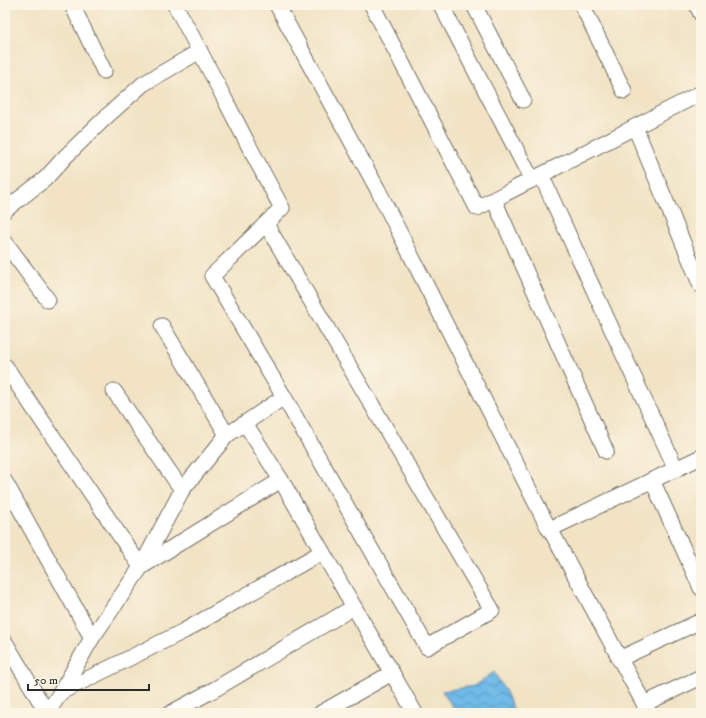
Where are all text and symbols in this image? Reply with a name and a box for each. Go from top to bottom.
scale bar [28,666,149,692]
text: 50 m [34,673,58,688]

